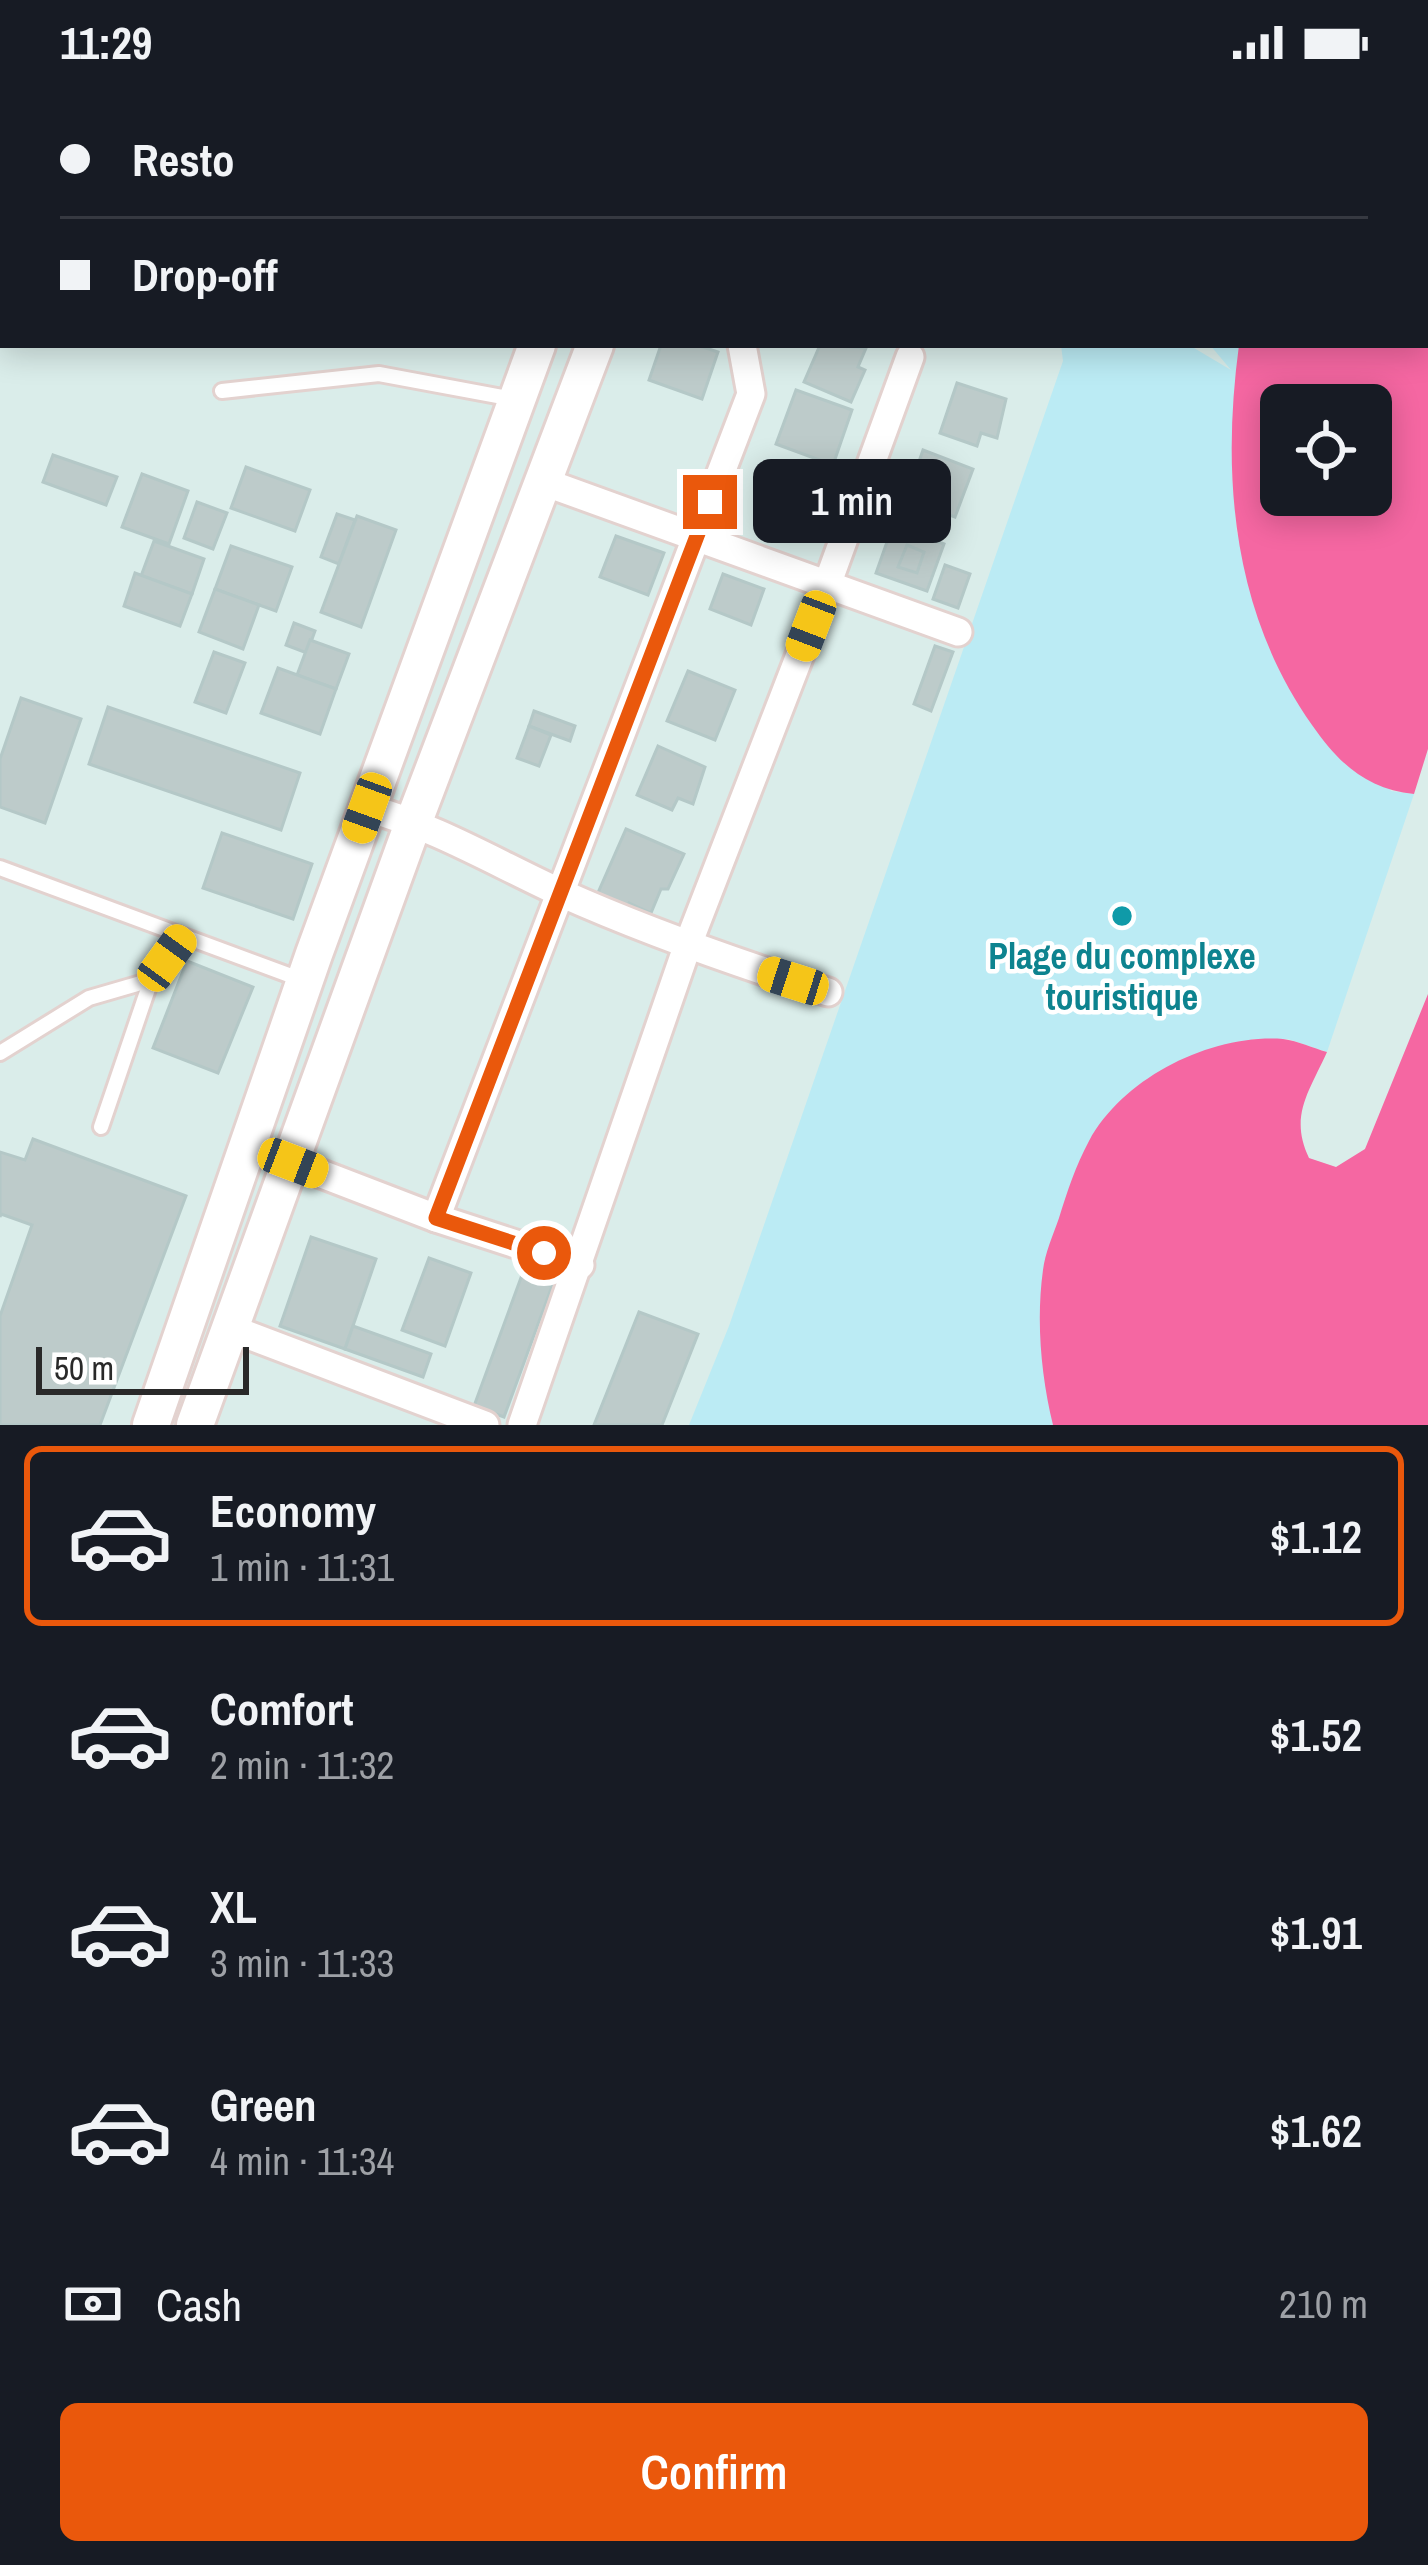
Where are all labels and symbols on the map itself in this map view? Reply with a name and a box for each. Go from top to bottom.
callout: 1 min [752,460,950,544]
route end [683,475,737,529]
car [781,586,841,666]
car [338,768,396,848]
marker: Plage du complexe touristique [1109,903,1135,929]
car [131,918,203,998]
place label: Plage du complexe touristique [988,932,1256,1021]
car [753,953,833,1009]
car [253,1133,333,1193]
route start [517,1226,571,1280]
scale bar [36,1341,249,1394]

